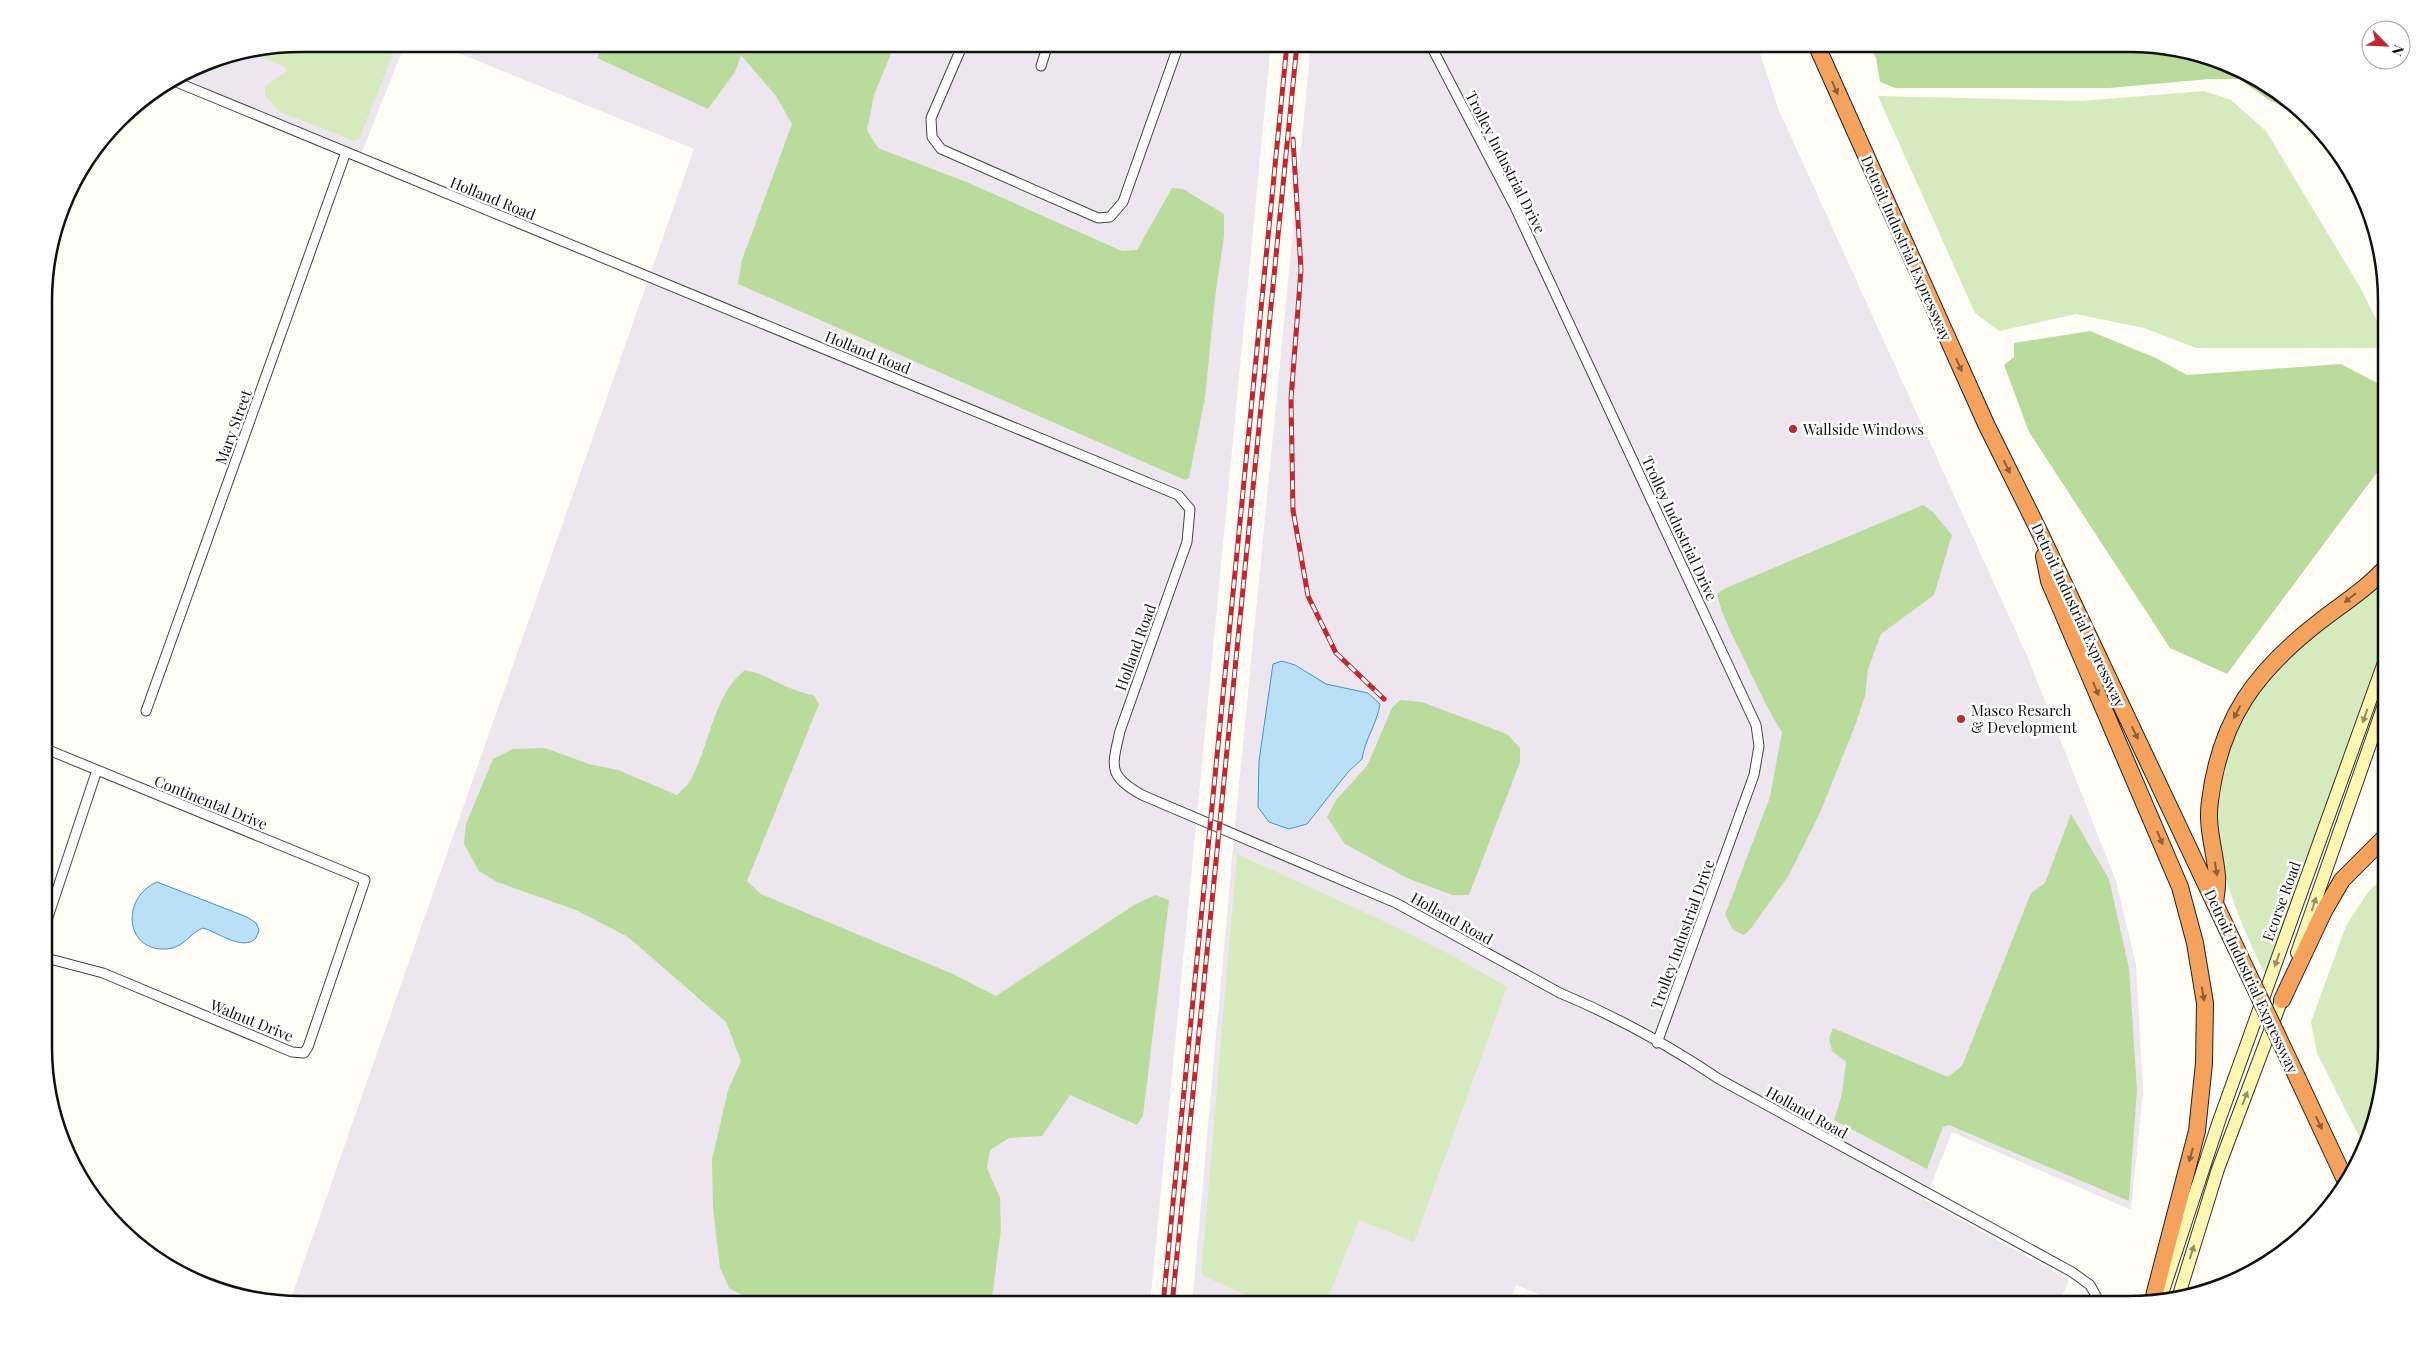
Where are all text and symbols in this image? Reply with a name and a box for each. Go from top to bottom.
north arrow [2361,20,2411,70]
text: N [2388,42,2409,59]
one-way arrow [1832,81,1840,95]
street label: Trolley Industrial Drive [1461,87,1551,237]
street label: Detroit Industrial Expressway [1857,152,1957,344]
street label: Holland Road [447,172,539,224]
street label: Holland Road [822,326,914,378]
one-way arrow [1954,357,1963,372]
street label: Mary Street [210,386,256,467]
place label: Wallside Windows [1802,419,1924,439]
marker: Wallside Windows [1787,423,1799,435]
street label: Trolley Industrial Drive [1638,452,1722,604]
one-way arrow [2003,460,2011,475]
street label: Detroit Industrial Expressway [2027,520,2131,711]
one-way arrow [2343,593,2357,603]
street label: Holland Road [1110,601,1160,693]
one-way arrow [2092,682,2100,696]
place label: Masco Resarch & Development [1971,700,2077,737]
one-way arrow [2232,705,2240,719]
one-way arrow [2361,709,2368,724]
marker: Masco Resarch & Development [1955,713,1967,725]
one-way arrow [2131,726,2139,741]
street label: Continental Drive [152,770,270,834]
one-way arrow [2156,831,2164,845]
street label: Trolley Industrial Drive [1646,857,1718,1011]
street label: Ecorse Road [2257,858,2305,944]
one-way arrow [2213,862,2221,878]
street label: Detroit Industrial Expressway [2200,886,2304,1077]
street label: Holland Road [1407,887,1497,949]
one-way arrow [2310,896,2318,911]
one-way arrow [2273,953,2281,968]
one-way arrow [2200,986,2208,1002]
street label: Walnut Drive [207,994,296,1046]
street label: Holland Road [1762,1081,1852,1143]
one-way arrow [2241,1090,2249,1105]
one-way arrow [2315,1116,2323,1130]
one-way arrow [2187,1148,2195,1163]
one-way arrow [2188,1244,2196,1259]

